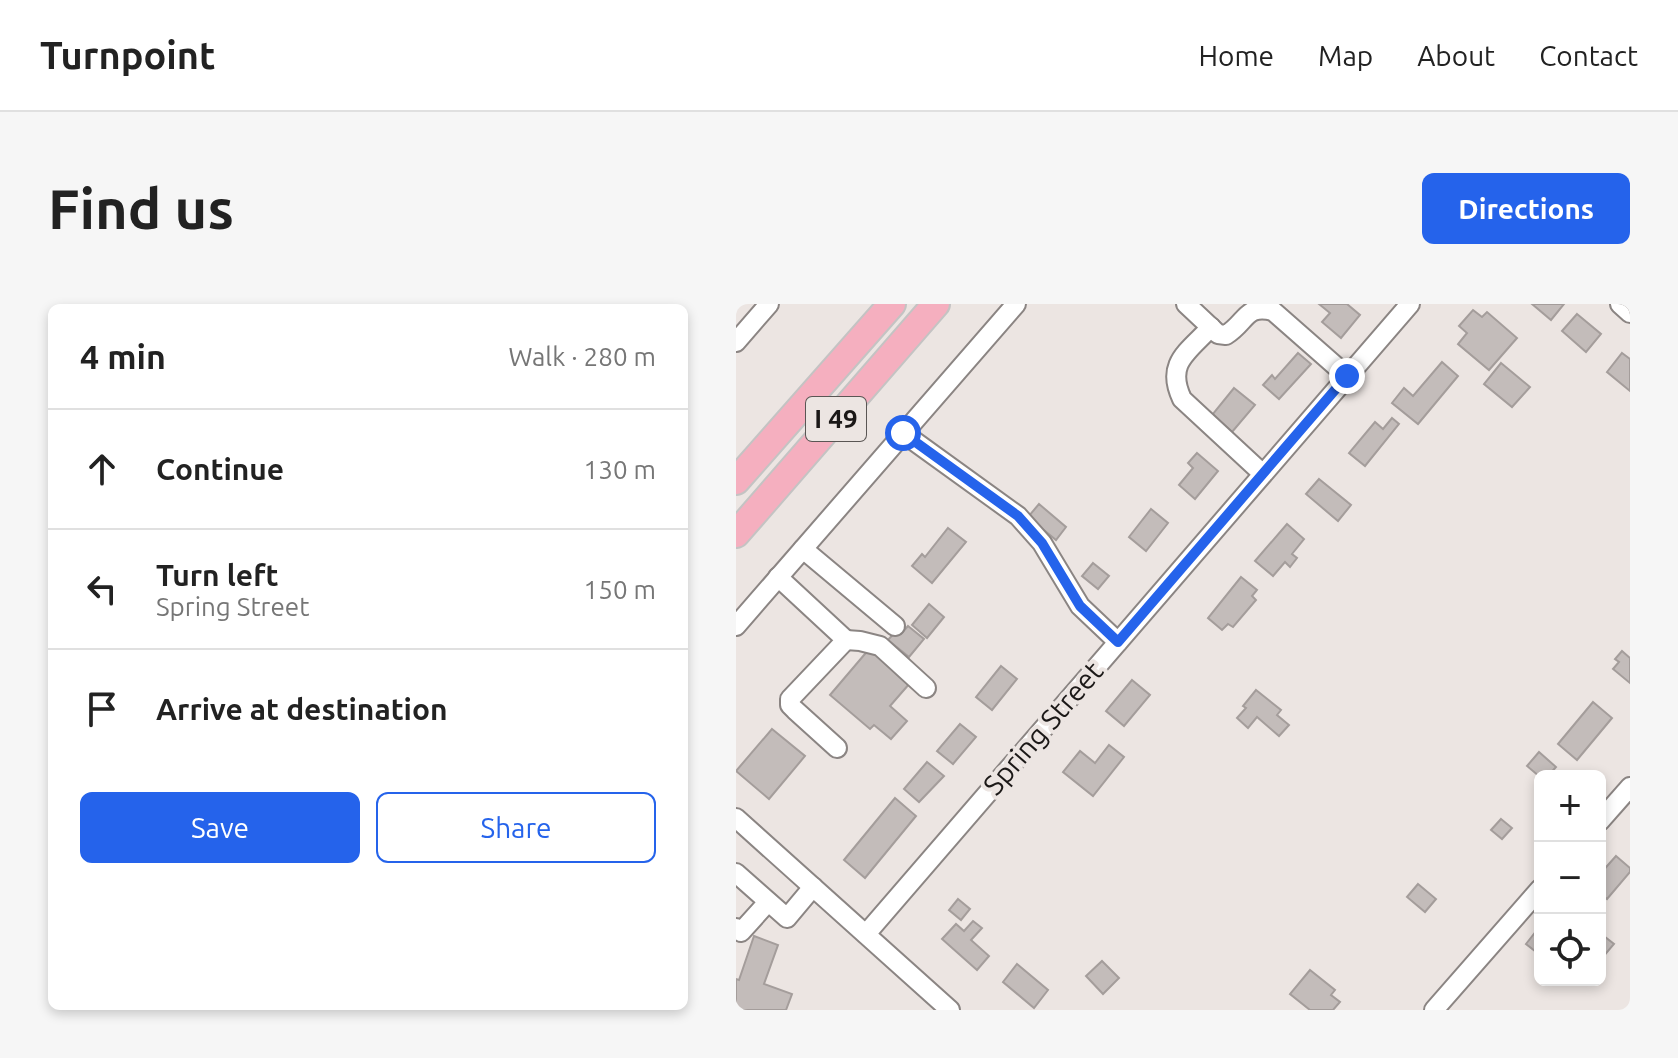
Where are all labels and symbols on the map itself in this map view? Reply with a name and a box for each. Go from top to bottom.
route end [1329,358,1365,394]
road number: I 49 [806,397,866,441]
route start [885,415,921,451]
street label: Spring Street [977,655,1108,800]

